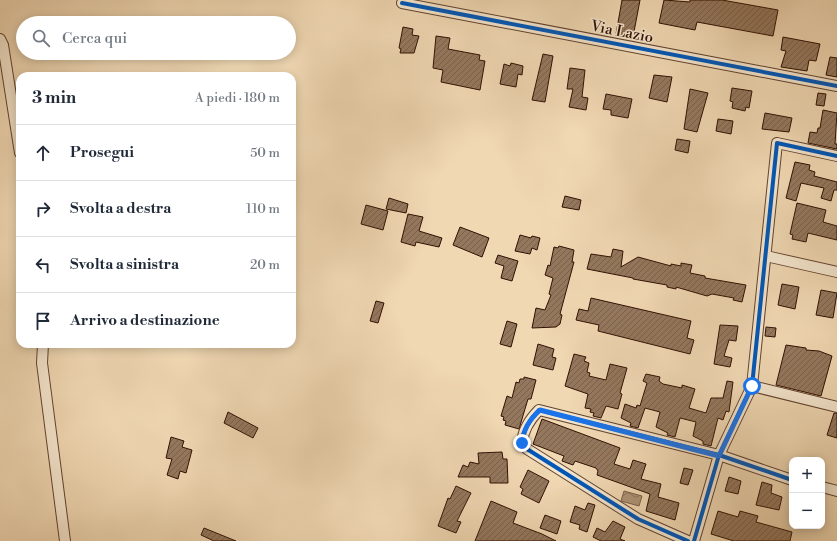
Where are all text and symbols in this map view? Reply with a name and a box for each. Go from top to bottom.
search box [16,16,296,60]
street label: Via Lazio [588,16,655,47]
icon: search [30,27,52,49]
text: Cerca qui [62,29,127,48]
text: 3 min [32,87,76,109]
text: A piedi · 180 m [195,90,280,106]
icon: ahead [32,142,54,164]
text: Prosegui [70,143,134,162]
text: 50 m [250,145,280,161]
icon: right [32,198,54,220]
text: Svolta a destra [70,199,171,218]
text: 110 m [246,201,280,217]
icon: left [32,254,54,276]
text: Svolta a sinistra [70,255,179,274]
text: 20 m [250,257,280,273]
icon: arrive [32,310,54,332]
text: Arrivo a destinazione [70,311,220,330]
route start [743,377,761,395]
route end [513,434,531,452]
map controls [789,457,825,529]
button: + [789,457,825,493]
button: − [789,493,825,529]

